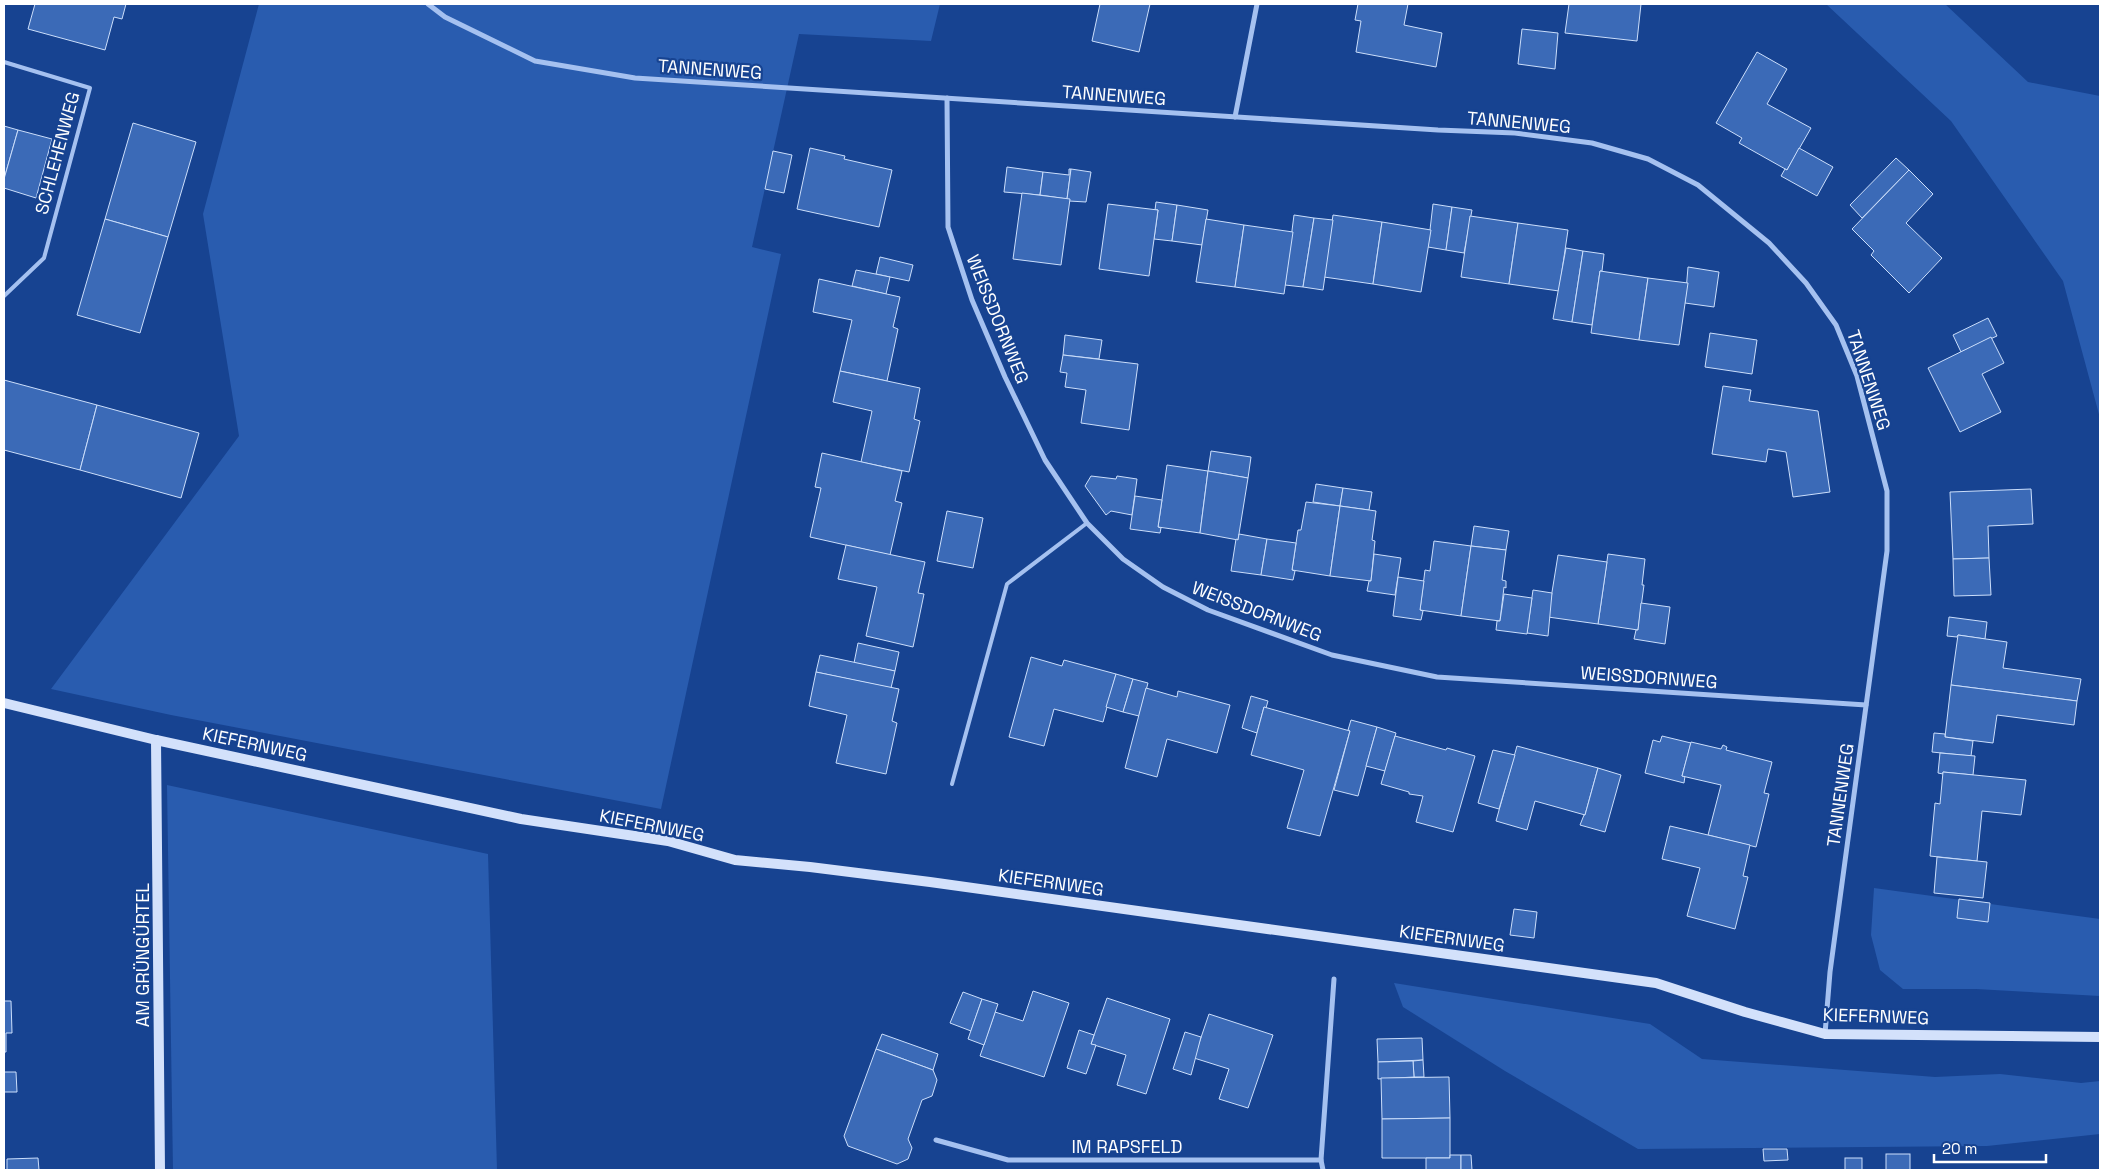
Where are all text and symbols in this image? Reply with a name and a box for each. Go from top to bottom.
street label: TANNENWEG [657,54,763,84]
street label: TANNENWEG [1061,80,1167,110]
street label: SCHLEHENWEG [30,89,84,217]
street label: TANNENWEG [1466,106,1572,138]
street label: WEISSDORNWEG [962,251,1034,387]
street label: TANNENWEG [1842,327,1896,433]
street label: WEISSDORNWEG [1189,576,1325,646]
street label: WEISSDORNWEG [1580,661,1718,693]
street label: KIEFERNWEG [201,722,309,766]
street label: TANNENWEG [1821,742,1859,848]
street label: KIEFERNWEG [598,804,706,846]
street label: KIEFERNWEG [997,863,1105,901]
street label: AM GRÜNGÜRTEL [131,883,154,1027]
street label: KIEFERNWEG [1398,919,1506,957]
street label: KIEFERNWEG [1822,1003,1930,1029]
scale bar [1934,1132,2046,1164]
street label: IM RAPSFELD [1072,1135,1182,1158]
text: 20 m [1942,1139,1977,1158]

